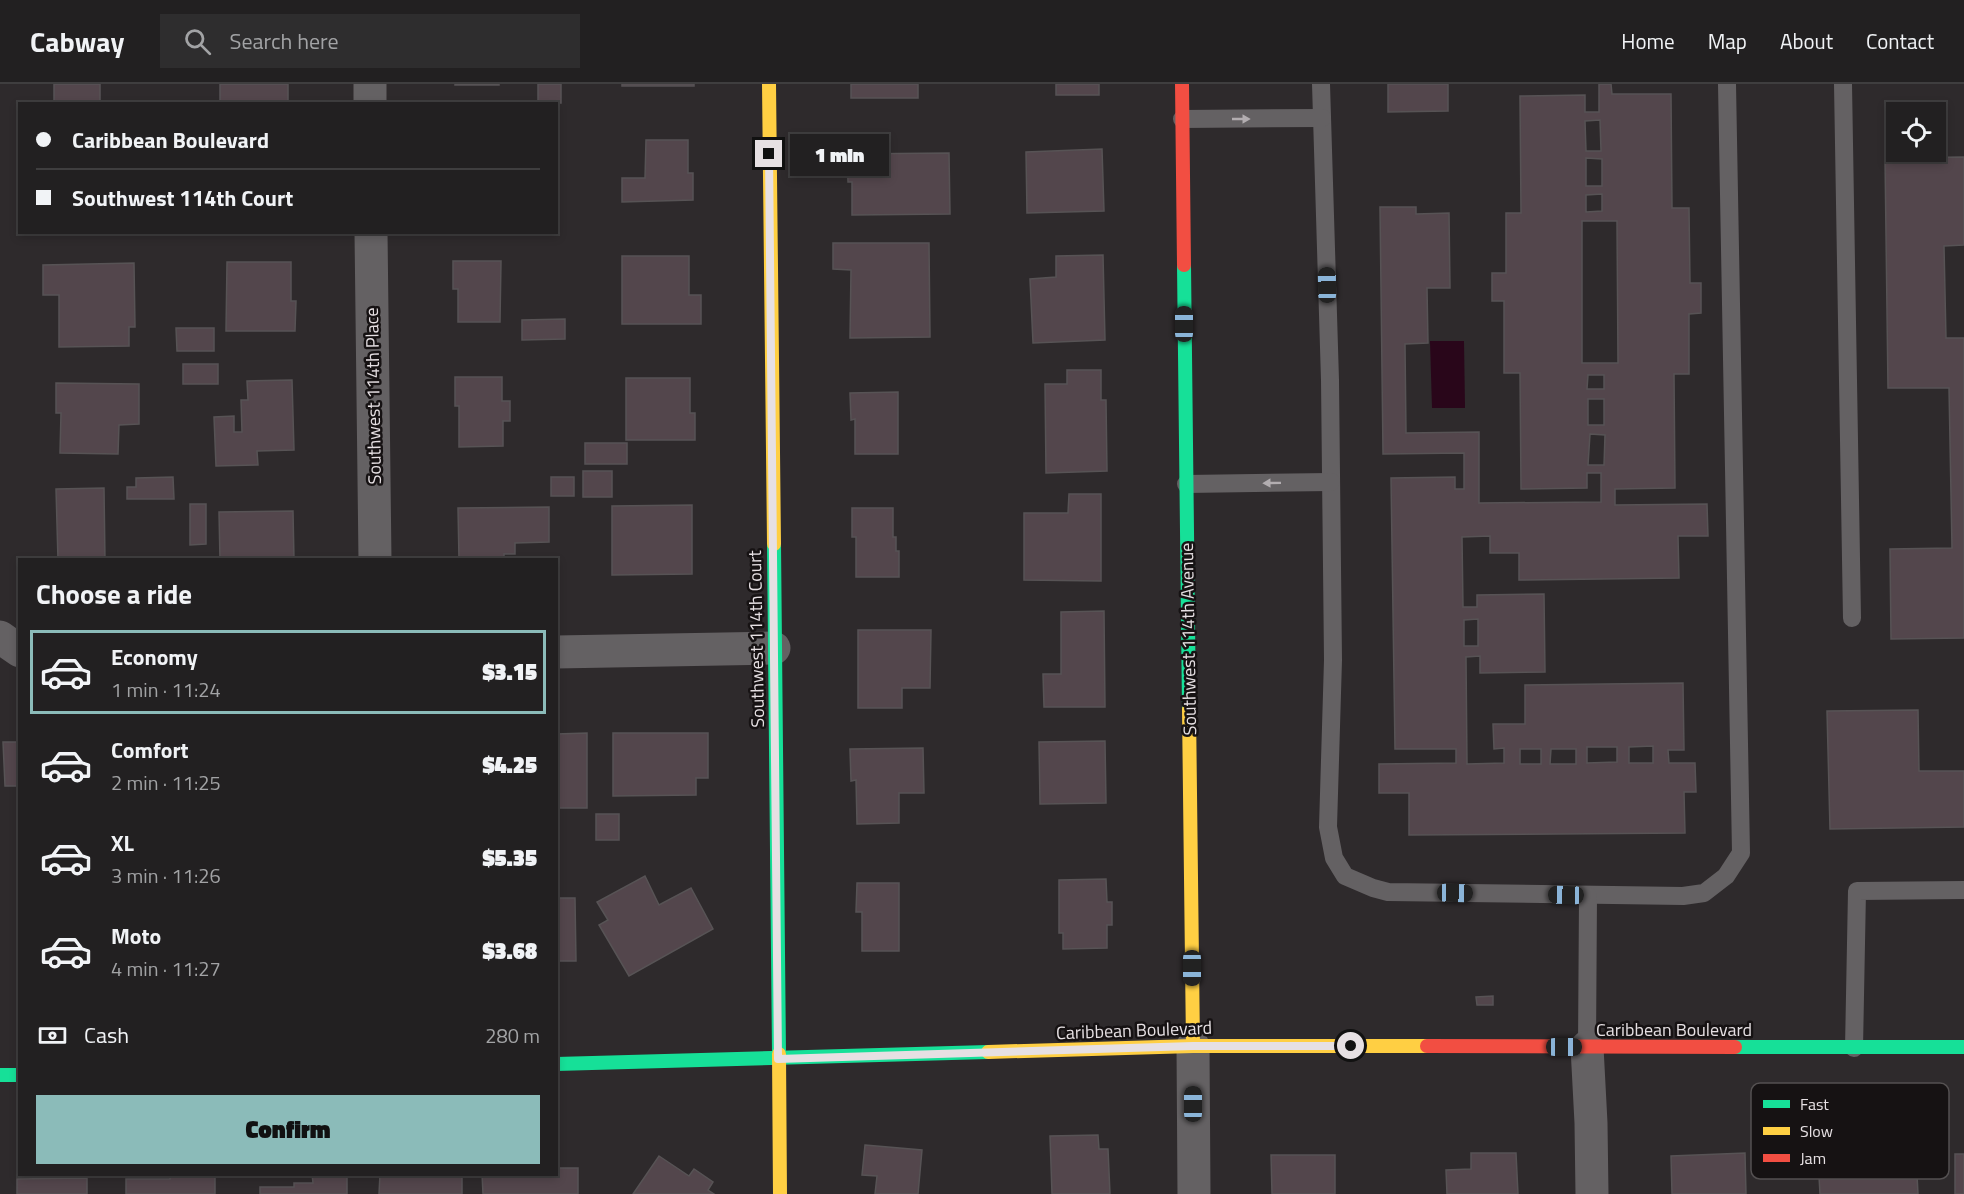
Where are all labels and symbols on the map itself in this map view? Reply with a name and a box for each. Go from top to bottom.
one-way arrow [1231,114,1250,124]
callout: 1 min [790,133,889,175]
route end [755,140,782,167]
car [1318,267,1336,303]
car [1175,306,1193,342]
street label: Southwest 114th Place [358,307,388,485]
one-way arrow [1263,478,1282,487]
street label: Southwest 114th Avenue [1173,542,1203,736]
street label: Southwest 114th Court [741,549,771,728]
car [1437,884,1473,902]
car [1548,886,1584,904]
car [1183,950,1201,986]
street label: Caribbean Boulevard [1056,1014,1212,1046]
street label: Caribbean Boulevard [1596,1016,1752,1043]
route start [1337,1032,1364,1059]
car [1546,1038,1582,1056]
legend [1751,1083,1949,1179]
car [1184,1086,1202,1122]
text: Fast [1800,1092,1829,1116]
text: Slow [1800,1119,1833,1143]
text: Jam [1800,1146,1826,1170]

